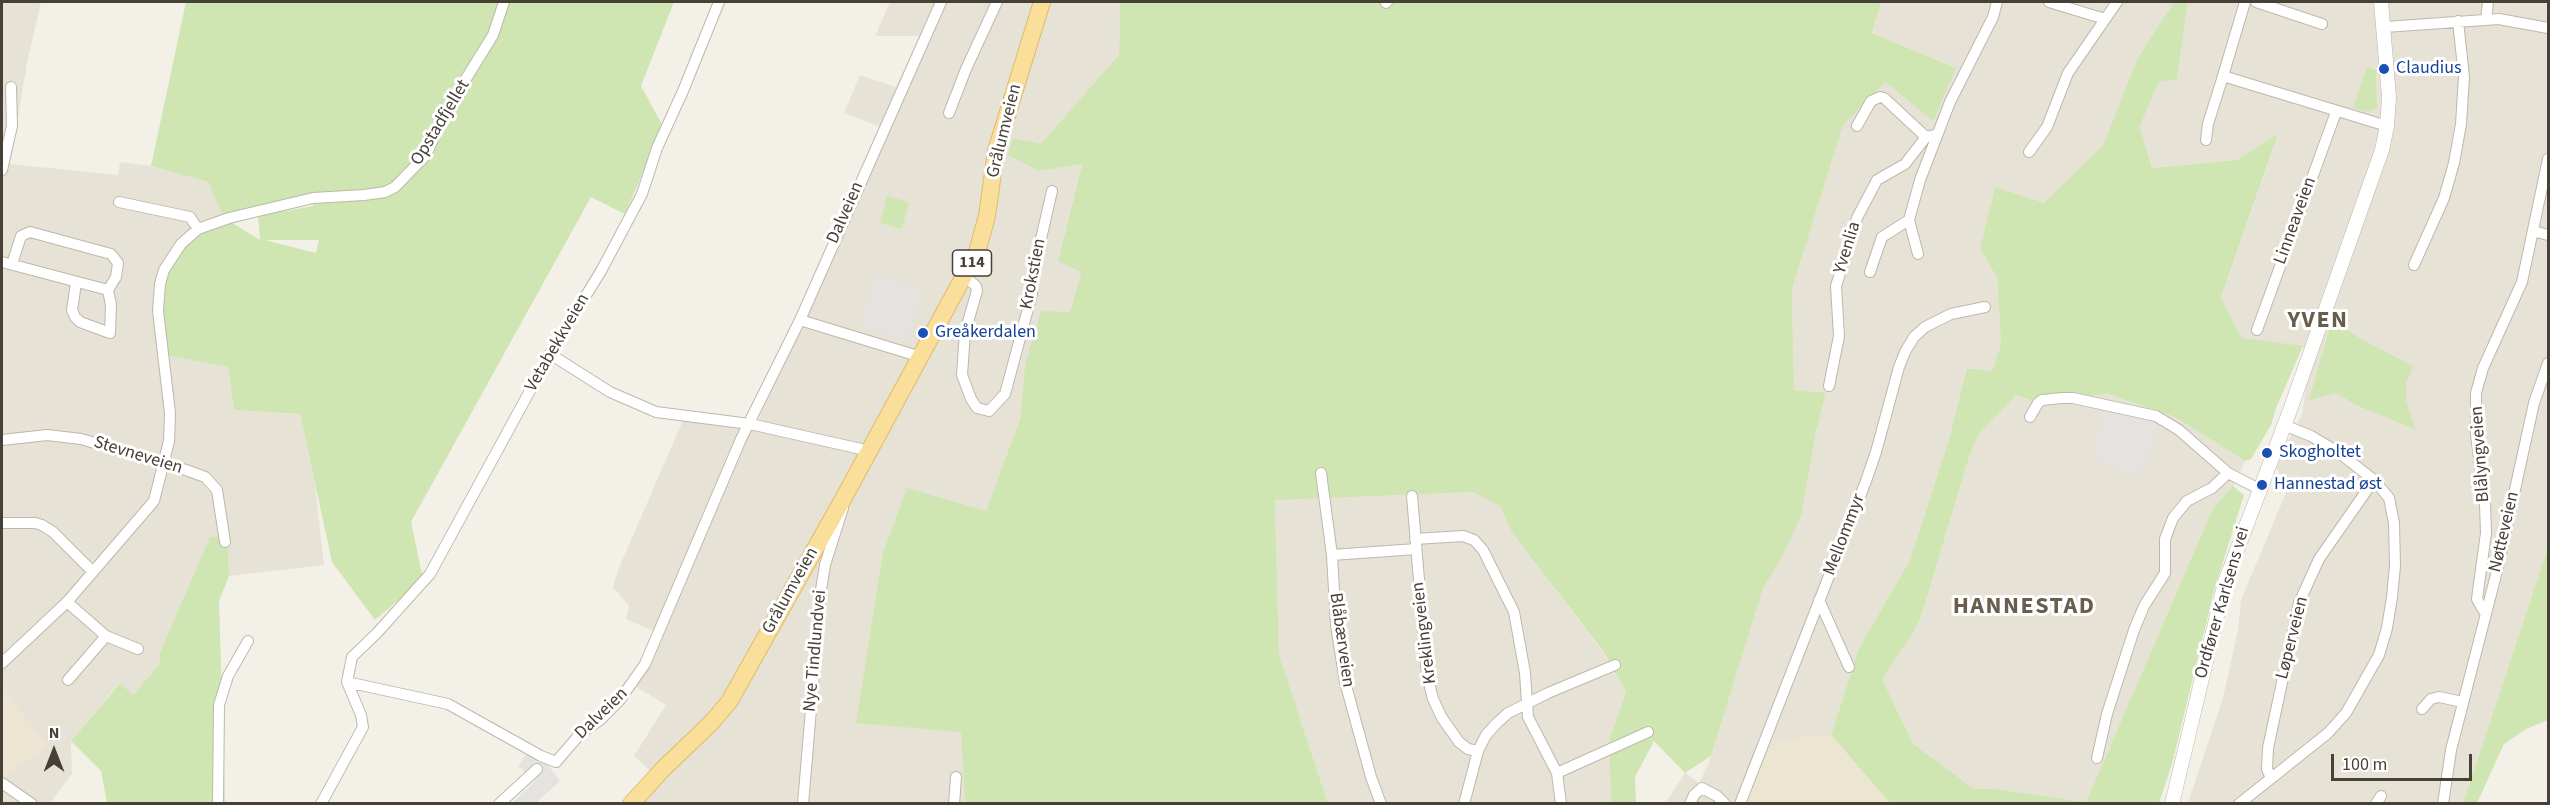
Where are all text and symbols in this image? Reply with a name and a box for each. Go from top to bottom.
place label: Claudius [2396,58,2461,80]
marker: Claudius [2377,62,2391,76]
street label: Opstadfjellet [407,76,475,170]
street label: Grålumveien [983,82,1027,180]
street label: Linneaveien [2270,175,2322,267]
street label: Dalveien [823,179,869,247]
street label: Yvenlia [1830,219,1866,277]
street label: Krokstien [1017,237,1051,311]
road number: 114 [952,250,992,276]
street label: Vetabekkveien [521,290,595,396]
district label: YVEN [2287,308,2349,336]
place label: Greåkerdalen [935,322,1036,344]
marker: Greåkerdalen [916,326,930,340]
street label: Blålyngveien [2467,405,2495,503]
street label: Stevneveien [91,432,185,480]
place label: Skogholtet [2279,442,2361,464]
marker: Skogholtet [2260,446,2274,460]
place label: Hannestad øst [2274,474,2382,496]
marker: Hannestad øst [2255,478,2269,492]
street label: Nøtteveien [2485,490,2525,574]
street label: Mellommyr [1820,491,1870,579]
street label: Ordfører Karlsens vei [2191,524,2255,682]
street label: Grålumveien [758,544,824,638]
street label: Kreklingveien [1408,581,1442,685]
street label: Nye Tindlundvei [800,589,832,713]
street label: Blåbærveien [1324,591,1358,689]
district label: HANNESTAD [1953,594,2095,622]
street label: Løperveien [2272,594,2314,682]
street label: Dalveien [571,684,633,744]
north arrow [24,721,84,781]
text: N [49,722,59,744]
scale bar [2334,742,2475,780]
text: 100 m [2342,752,2387,777]

